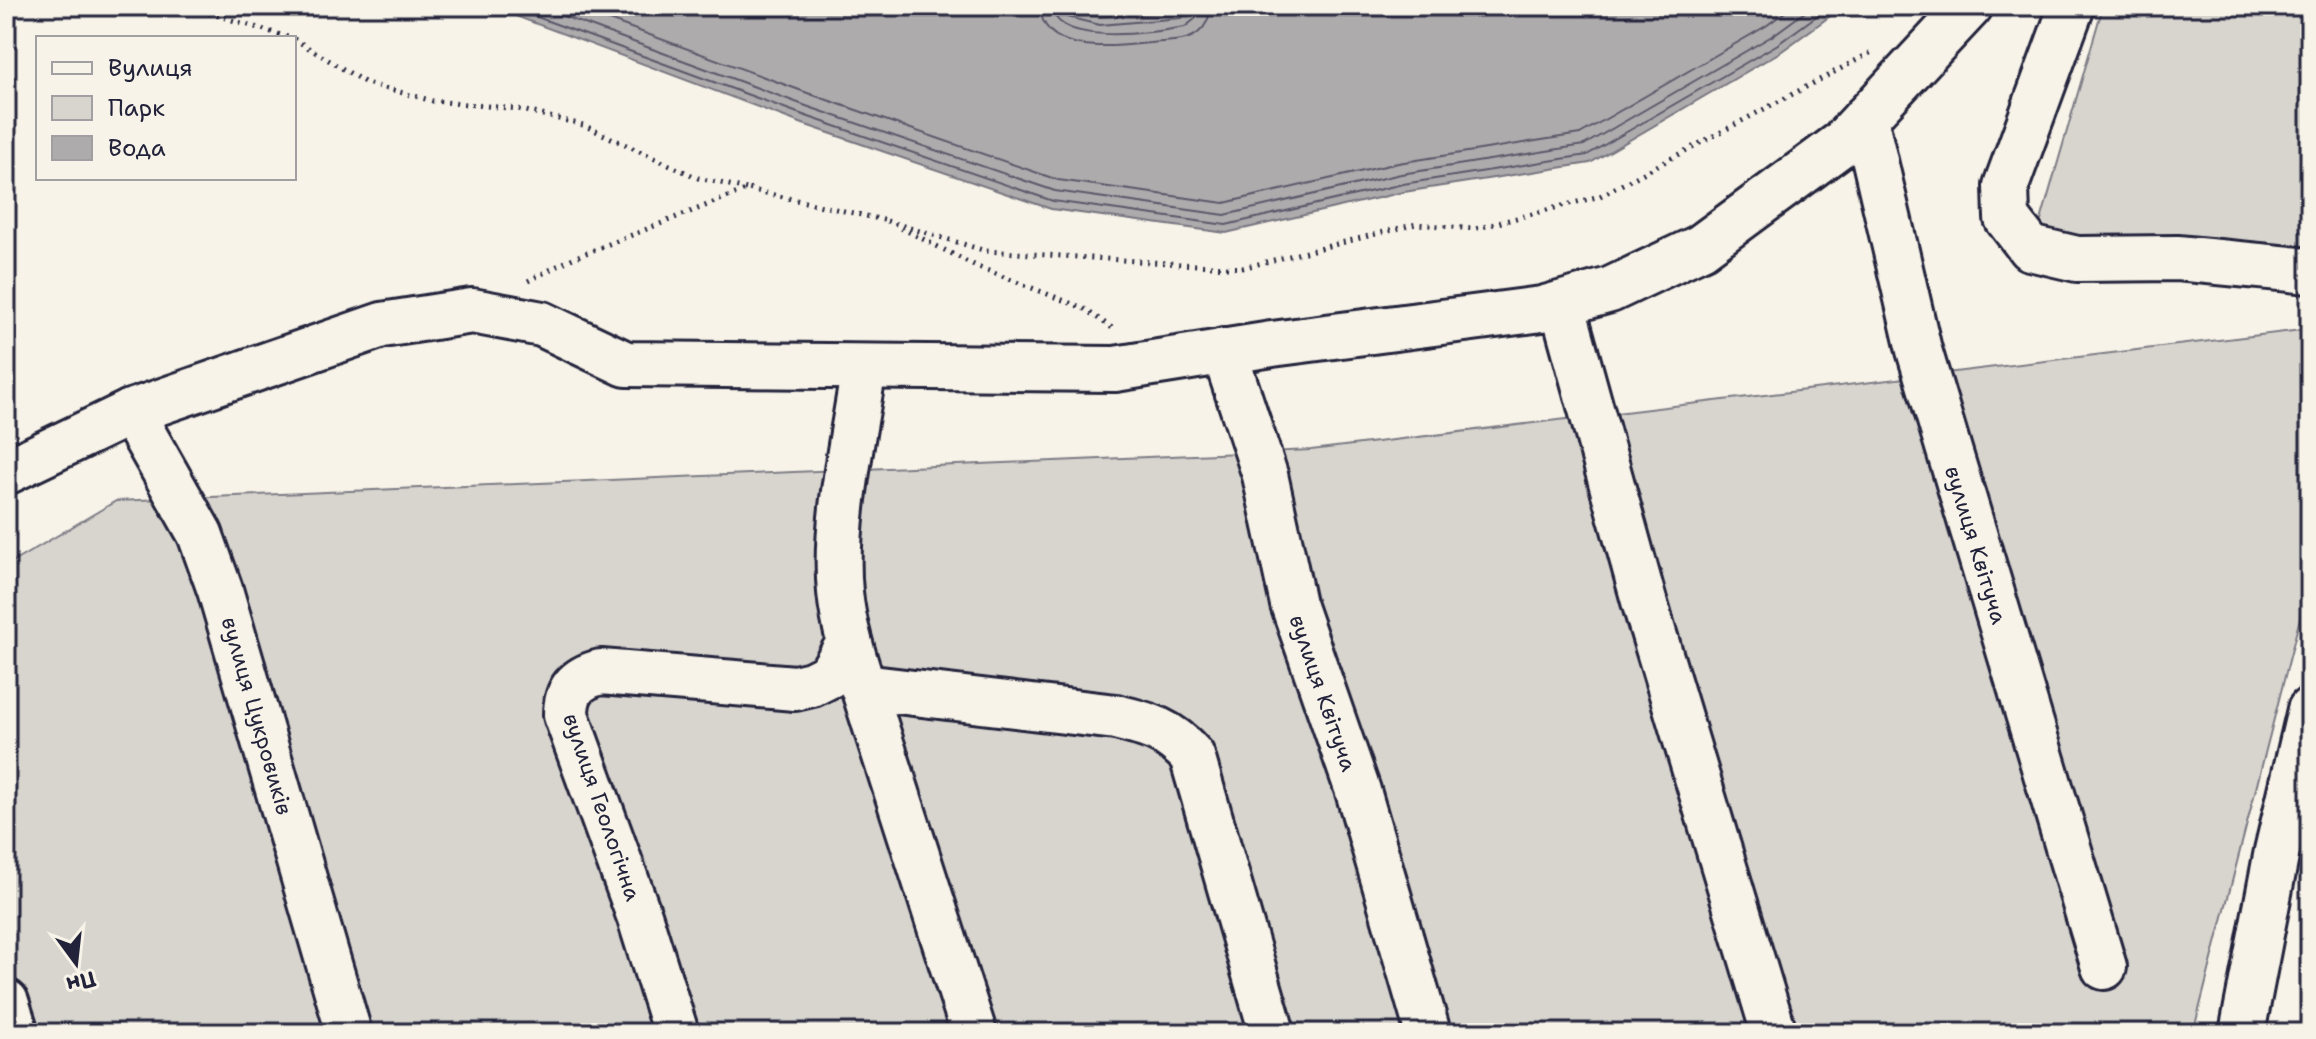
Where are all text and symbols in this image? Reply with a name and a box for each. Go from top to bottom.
legend [36,36,296,180]
text: Вулиця [108,52,193,84]
text: Парк [108,92,165,124]
text: Вода [108,132,166,164]
street label: вулиця Квітуча [1938,462,2014,628]
street label: вулиця Квітуча [1283,611,1364,776]
street label: вулиця Цукровиків [215,614,299,818]
street label: вулиця Геологічна [556,709,648,905]
north arrow [36,923,116,1003]
text: Пн [63,964,99,1000]

